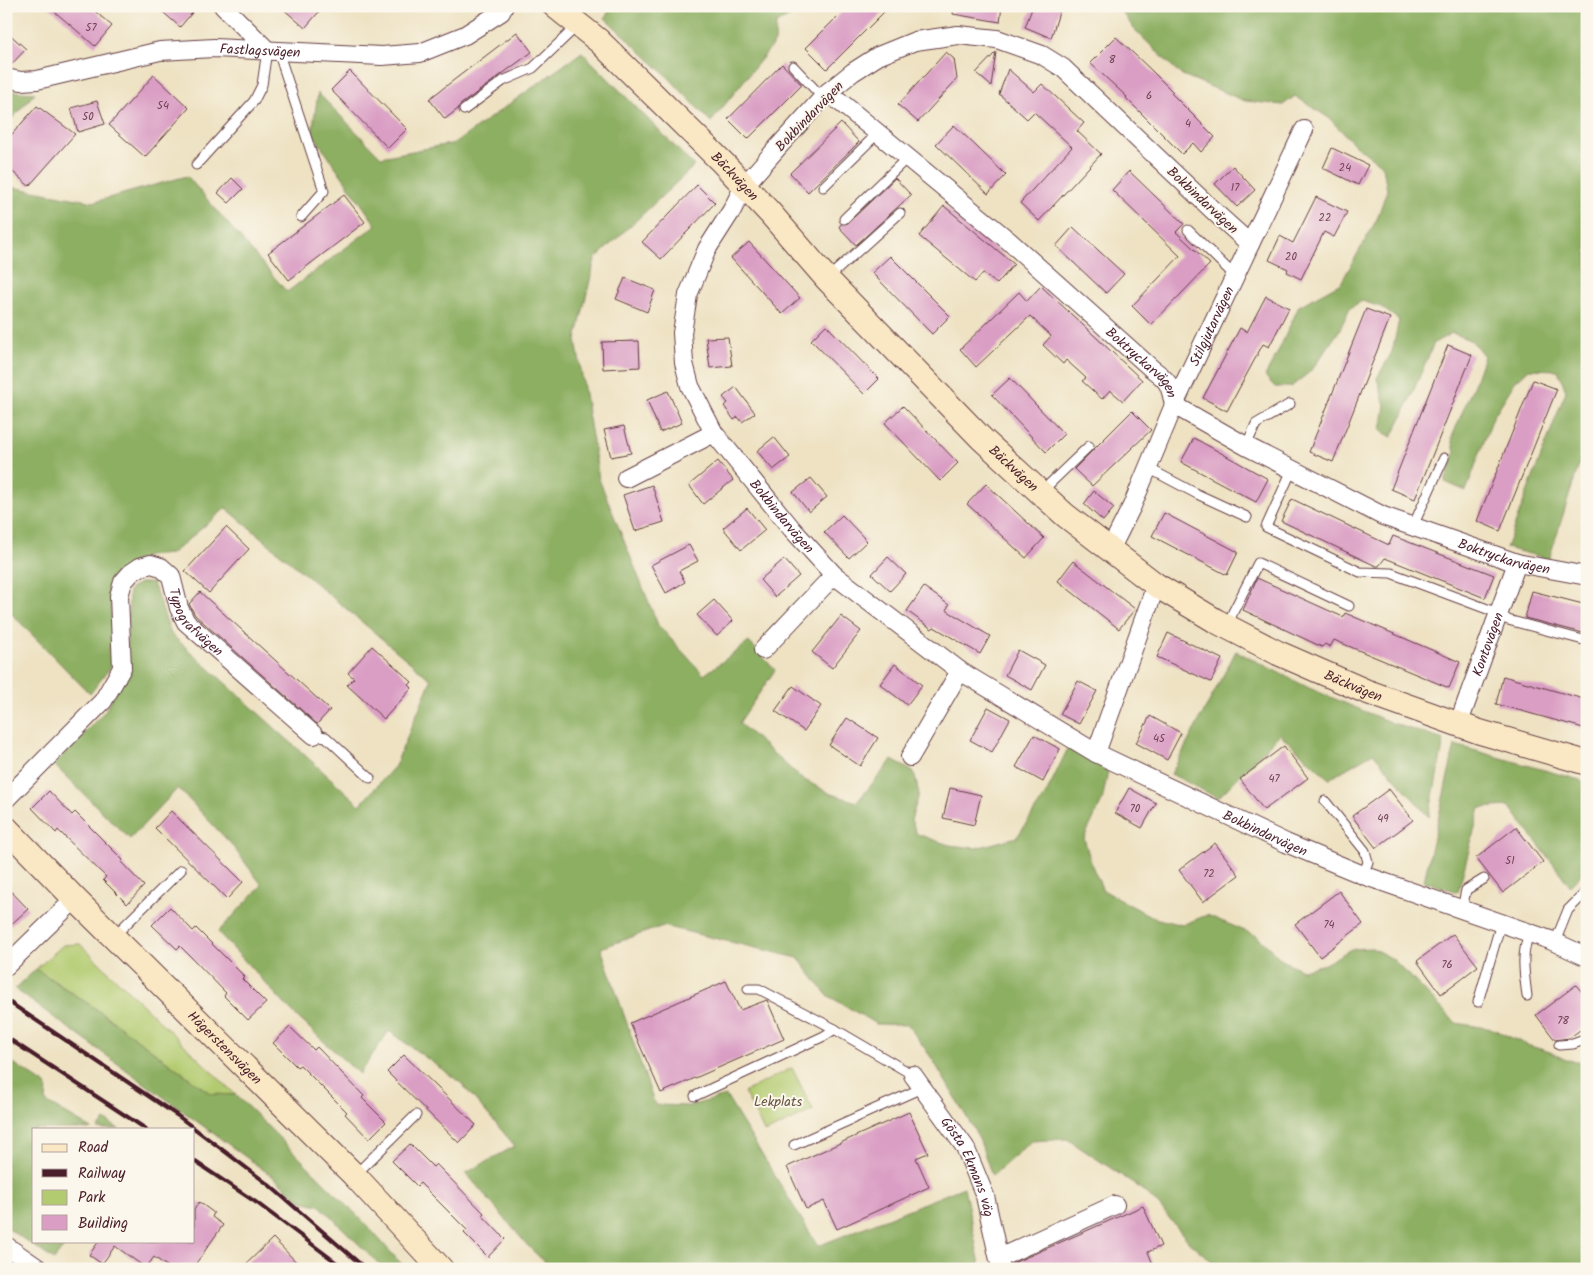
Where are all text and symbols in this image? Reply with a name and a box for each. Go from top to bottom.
house number: 57 [86,19,97,37]
street label: Fastlagsvägen [219,38,301,64]
house number: 8 [1109,51,1116,69]
street label: Bokbindarvägen [770,76,849,157]
house number: 6 [1146,87,1152,105]
house number: 54 [157,97,169,115]
house number: 50 [82,108,94,126]
house number: 4 [1185,115,1191,133]
street label: Bäckvägen [705,147,763,207]
house number: 24 [1339,159,1351,177]
street label: Bokbindarvägen [1162,162,1243,240]
house number: 17 [1231,179,1240,197]
house number: 22 [1319,209,1331,227]
house number: 20 [1285,248,1297,266]
street label: Stilgjutarvägen [1184,283,1241,370]
street label: Boktryckarvägen [1100,322,1182,400]
street label: Bäckvägen [983,440,1043,498]
street label: Bokbindarvägen [744,475,819,559]
street label: Boktryckarvägen [1455,533,1552,581]
street label: Typografvägen [162,586,228,662]
street label: Kontovägen [1467,609,1510,680]
street label: Bäckvägen [1320,664,1385,708]
house number: 45 [1153,730,1166,748]
house number: 47 [1268,770,1280,788]
house number: 70 [1130,800,1141,818]
street label: Bokbindarvägen [1219,805,1311,863]
house number: 49 [1377,810,1389,828]
house number: 51 [1505,852,1515,870]
house number: 72 [1203,865,1215,883]
house number: 74 [1323,916,1335,934]
house number: 76 [1441,956,1453,974]
street label: Hägerstensvägen [182,1006,267,1090]
house number: 78 [1557,1012,1569,1030]
park label: Lekplats [754,1091,802,1113]
street label: Gösta Ekmans väg [935,1112,999,1219]
legend [32,1128,195,1242]
text: Road [78,1136,109,1160]
text: Railway [78,1162,126,1186]
text: Park [78,1186,106,1210]
text: Building [78,1212,128,1236]

